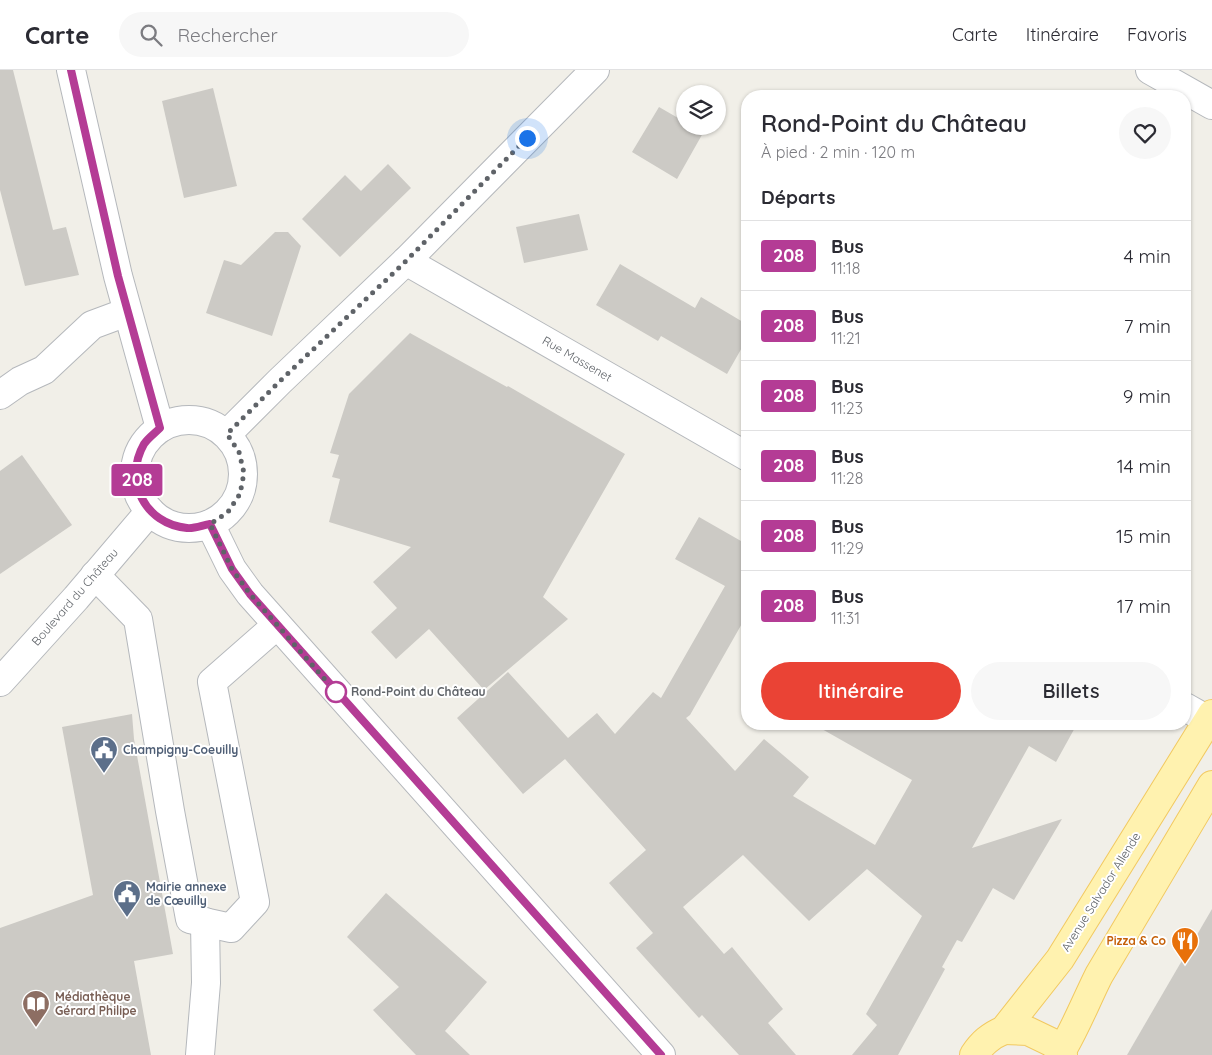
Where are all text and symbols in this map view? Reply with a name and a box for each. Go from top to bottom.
search box [119,12,469,57]
text: Carte [25,20,89,50]
icon: search [137,21,165,49]
text: Rechercher [177,23,278,47]
text: Carte [952,23,998,46]
text: Itinéraire [1026,23,1099,46]
text: Favoris [1127,23,1187,46]
map controls [676,85,726,135]
button: layers [676,85,726,135]
button: heart [1119,107,1171,159]
text: Rond-Point du Château [761,108,1027,138]
your location [515,126,540,151]
text: À pied · 2 min · 120 m [761,142,915,162]
text: Départs [761,185,835,209]
text: Bus [831,234,864,258]
text: 208 [773,244,804,267]
text: 4 min [1123,244,1171,268]
text: 11:18 [831,258,860,278]
text: Bus [831,304,864,328]
text: 208 [773,314,804,337]
text: 7 min [1124,314,1171,338]
text: 11:21 [831,328,861,348]
street label: Rue Massenet [540,333,615,385]
text: Bus [831,374,864,398]
text: 208 [773,384,804,407]
text: 9 min [1123,384,1171,408]
text: 11:23 [831,398,863,418]
text: Bus [831,444,864,468]
text: 208 [773,454,804,477]
text: 14 min [1117,454,1171,478]
line badge: 208 [108,464,166,496]
text: 208 [121,468,153,491]
text: 11:28 [831,468,863,488]
text: Bus [831,514,864,538]
text: 208 [773,524,804,547]
text: 15 min [1116,524,1171,548]
text: 11:29 [831,538,864,558]
street label: Boulevard du Château [28,545,121,648]
text: Bus [831,584,864,608]
text: 208 [773,594,804,617]
text: 17 min [1117,594,1171,618]
text: 11:31 [831,608,860,628]
button: Itinéraire [761,662,961,720]
button: Billets [971,662,1171,720]
marker: Rond-Point du Château [325,681,347,703]
place label: Rond-Point du Château [351,684,486,699]
public building icon: Champigny-Coeuilly [89,735,119,774]
place label: Champigny-Coeuilly [123,742,238,757]
street label: Avenue Salvador Allende [1058,829,1144,954]
public building icon: Mairie annexe de Cœuilly [112,879,142,918]
place label: Mairie annexe de Cœuilly [146,879,227,908]
restaurant icon: Pizza & Co [1170,926,1200,965]
place label: Pizza & Co [1107,933,1167,948]
library icon: Médiathèque Gérard Philipe [21,989,51,1028]
place label: Médiathèque Gérard Philipe [55,989,137,1018]

